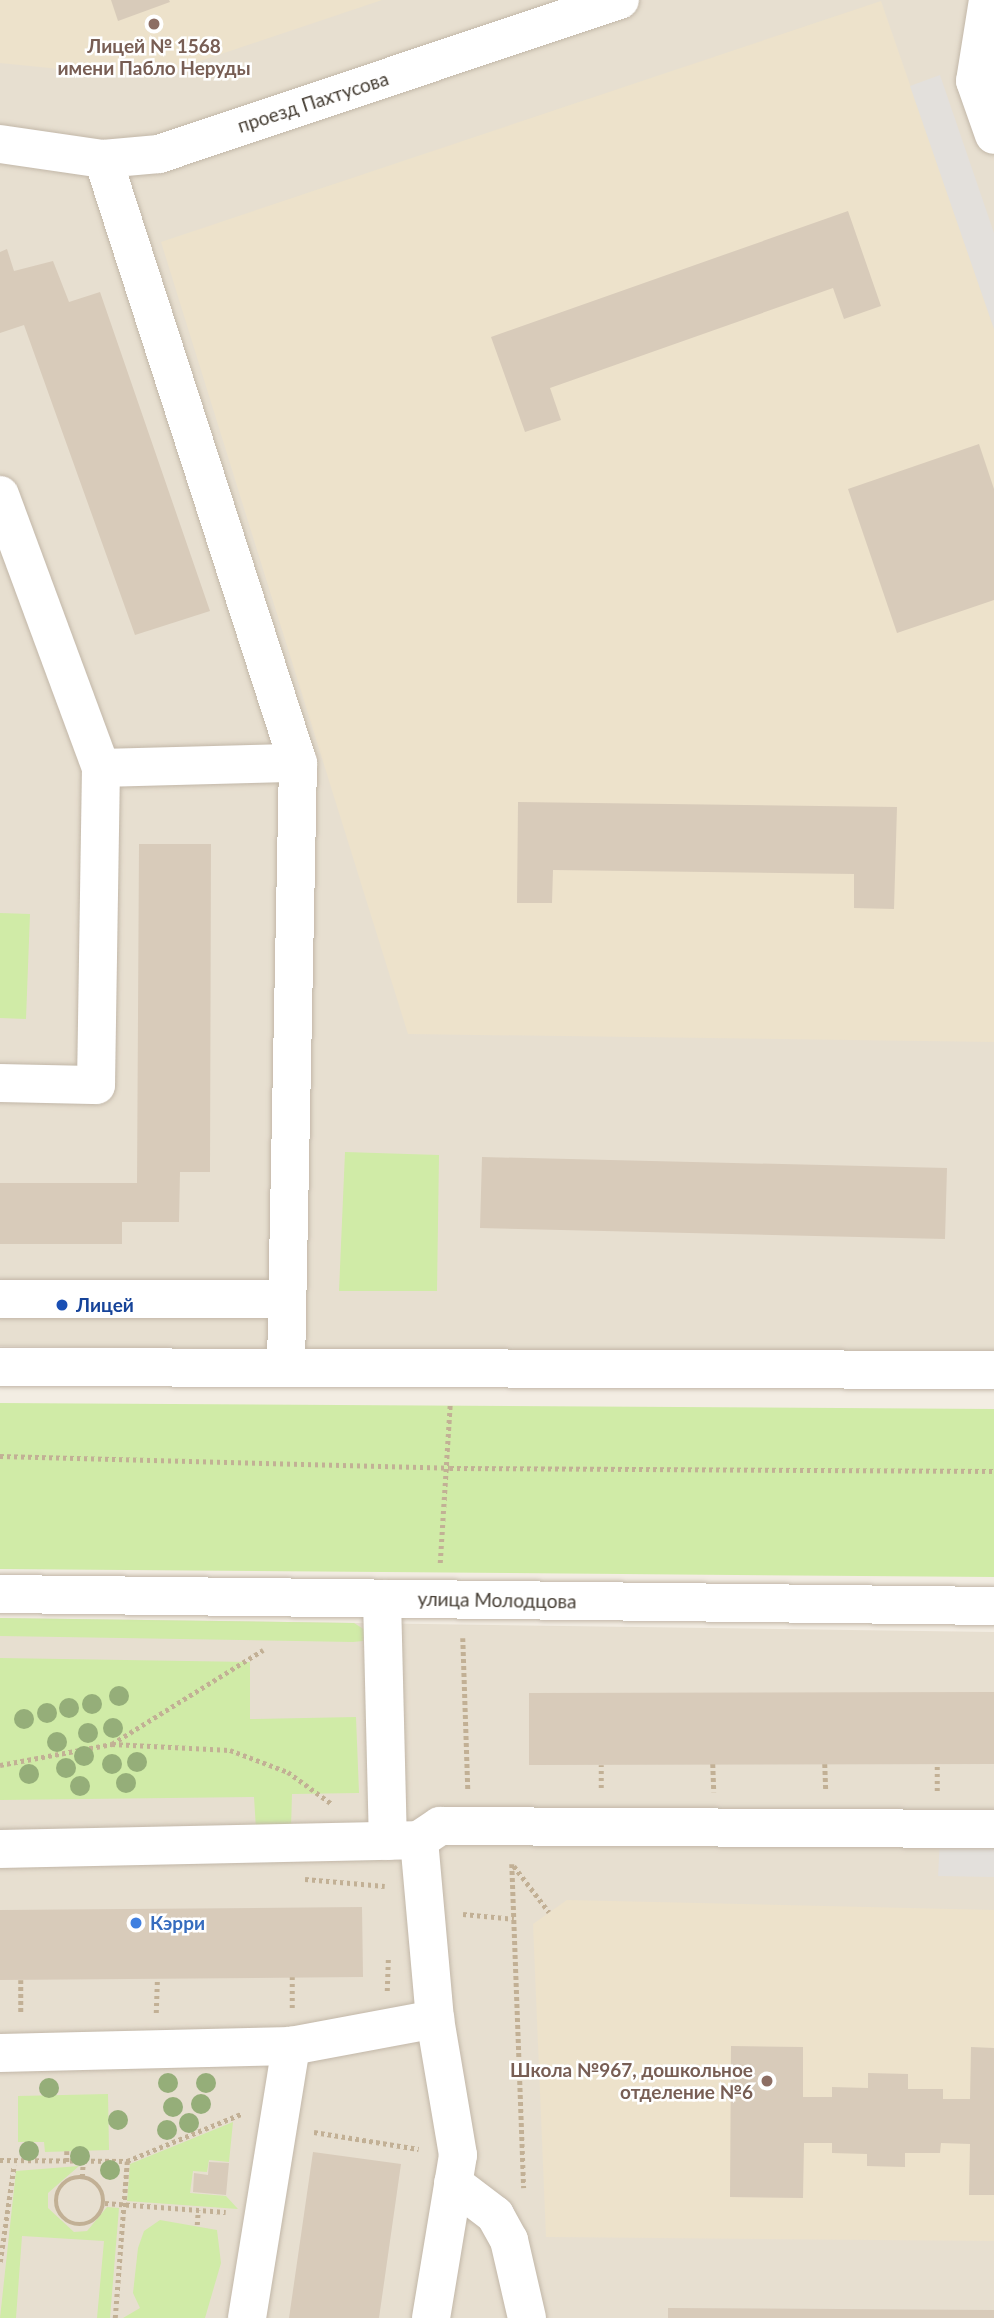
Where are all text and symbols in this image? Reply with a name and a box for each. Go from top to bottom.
marker: Лицей № 1568 имени Пабло Неруды [146,16,162,32]
place label: Лицей № 1568 имени Пабло Неруды [57,35,251,79]
street label: проезд Пахтусова [235,67,391,137]
place label: Лицей [76,1294,134,1316]
marker: Лицей [54,1297,70,1313]
street label: улица Молодцова [417,1587,577,1613]
place label: Кэрри [150,1912,205,1934]
marker: Кэрри [128,1915,144,1931]
place label: Школа №967, дошкольное отделение №6 [510,2059,753,2103]
marker: Школа №967, дошкольное отделение №6 [759,2073,775,2089]

